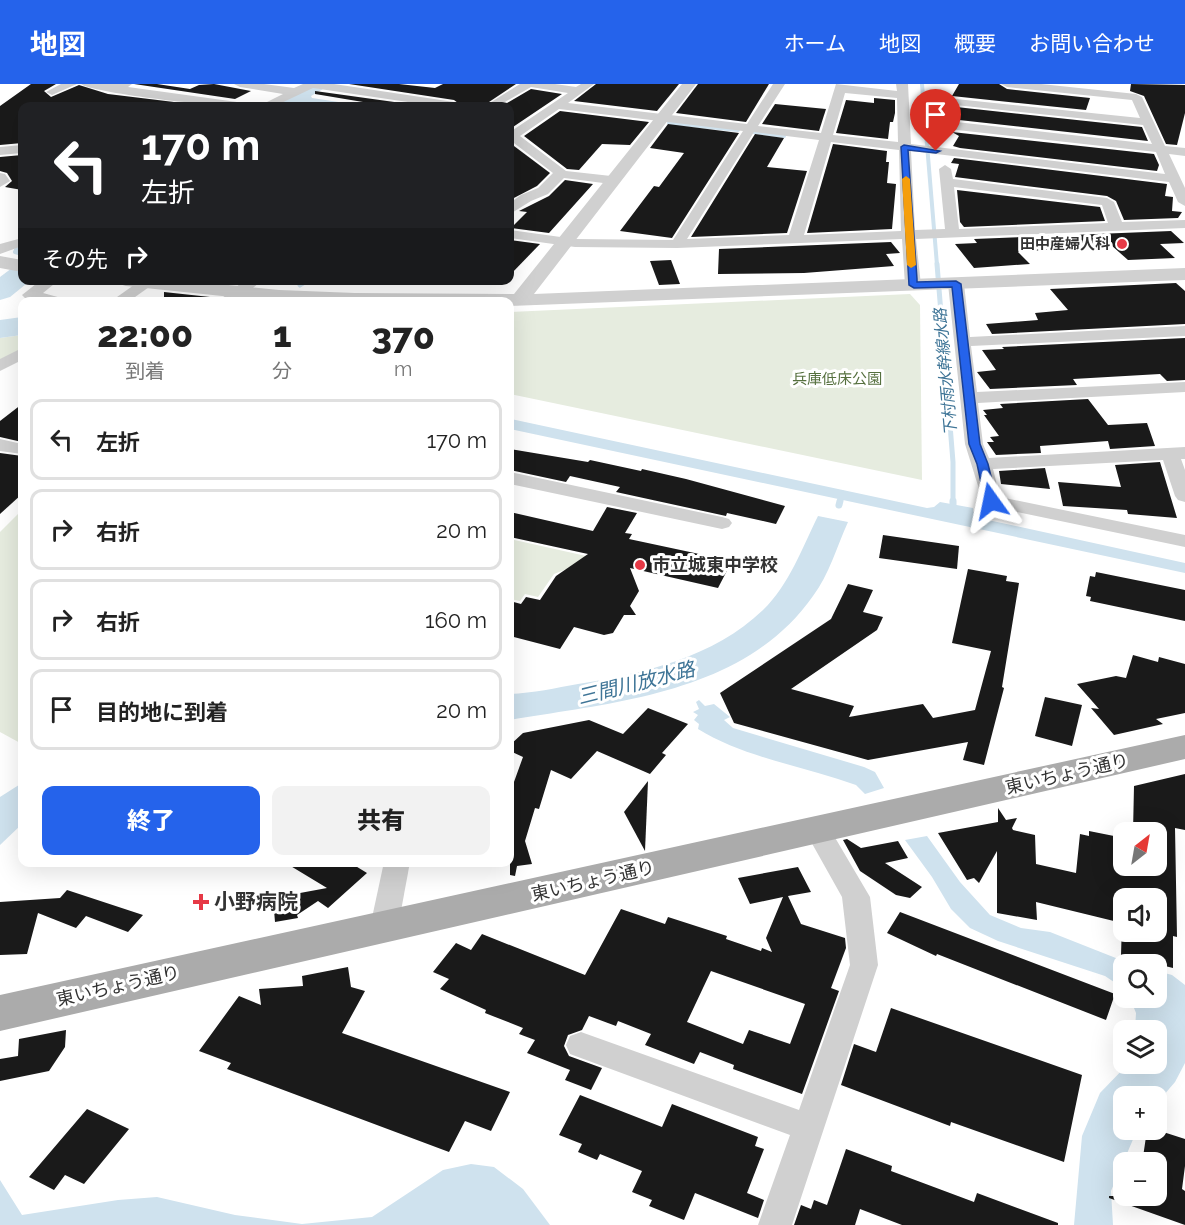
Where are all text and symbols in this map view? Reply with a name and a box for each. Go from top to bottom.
text: 地図 [30,28,86,61]
text: ホーム [784,31,846,56]
text: 地図 [879,31,921,56]
text: 概要 [954,31,996,56]
text: お問い合わせ [1029,31,1155,56]
pin [910,89,961,151]
icon: arrive [919,98,952,131]
text: 170 m [141,121,260,170]
icon: left [42,126,120,204]
text: 左折 [141,177,195,208]
place label: 田中産婦人科 [1020,235,1110,253]
marker: 田中産婦人科 [1115,237,1129,251]
icon: right [120,240,153,273]
text: その先 [42,246,108,272]
water label: 下村雨水幹線水路 [930,305,961,437]
text: 22:00 [97,313,193,355]
text: 1 [273,313,292,355]
text: 370 [371,315,435,357]
text: m [394,357,412,381]
text: 到着 [125,359,165,383]
text: 分 [272,359,292,383]
park label: 兵庫低床公園 [792,370,882,388]
icon: left [45,423,78,456]
text: 170 m [427,427,487,453]
text: 左折 [96,429,140,455]
position arrow [959,469,1023,533]
icon: right [45,513,78,546]
text: 20 m [436,517,487,543]
text: 右折 [96,519,140,545]
place label: 市立城東中学校 [652,554,778,575]
marker: 市立城東中学校 [633,558,647,572]
icon: right [45,603,78,636]
text: 160 m [425,607,487,633]
text: 右折 [96,609,140,635]
water label: 三間川放水路 [575,656,699,709]
icon: arrive [45,693,78,726]
text: 20 m [436,697,487,723]
text: 目的地に到着 [96,699,228,725]
street label: 東いちょう通り [1003,749,1131,798]
button: 終了 [42,786,260,855]
button: 共有 [272,786,490,855]
north arrow [1113,822,1167,876]
map controls [1113,822,1167,1206]
street label: 東いちょう通り [529,856,657,905]
button: sound [1113,888,1167,942]
place label: 小野病院 [214,889,298,914]
marker: 小野病院 [192,893,210,911]
button: search [1113,954,1167,1008]
street label: 東いちょう通り [54,961,182,1010]
button: layers [1113,1020,1167,1074]
button: + [1113,1086,1167,1140]
button: − [1113,1152,1167,1206]

